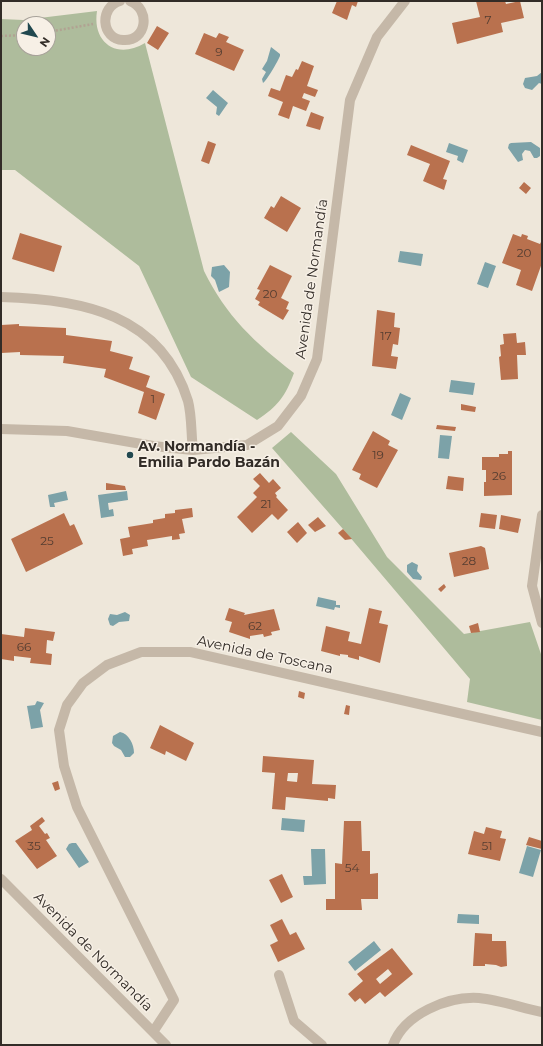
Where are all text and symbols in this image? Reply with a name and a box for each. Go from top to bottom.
house number: 7 [484,13,492,27]
north arrow [16,16,56,56]
text: N [37,35,53,50]
house number: 9 [215,45,223,59]
street label: Avenida de Normandía [292,198,332,360]
house number: 20 [517,246,531,260]
house number: 20 [263,287,277,301]
house number: 17 [380,329,392,343]
house number: 1 [151,392,155,406]
place label: Av. Normandía - Emilia Pardo Bazán [138,439,280,472]
house number: 19 [372,448,384,462]
marker: Av. Normandía - Emilia Pardo Bazán [125,450,135,460]
house number: 26 [492,469,506,483]
house number: 21 [260,497,272,511]
house number: 25 [40,534,54,548]
house number: 28 [462,554,476,568]
house number: 62 [248,619,262,633]
street label: Avenida de Toscana [196,632,334,678]
house number: 66 [17,640,31,654]
house number: 35 [27,839,41,853]
house number: 51 [481,839,493,853]
house number: 54 [345,861,359,875]
street label: Avenida de Normandía [30,889,156,1015]

